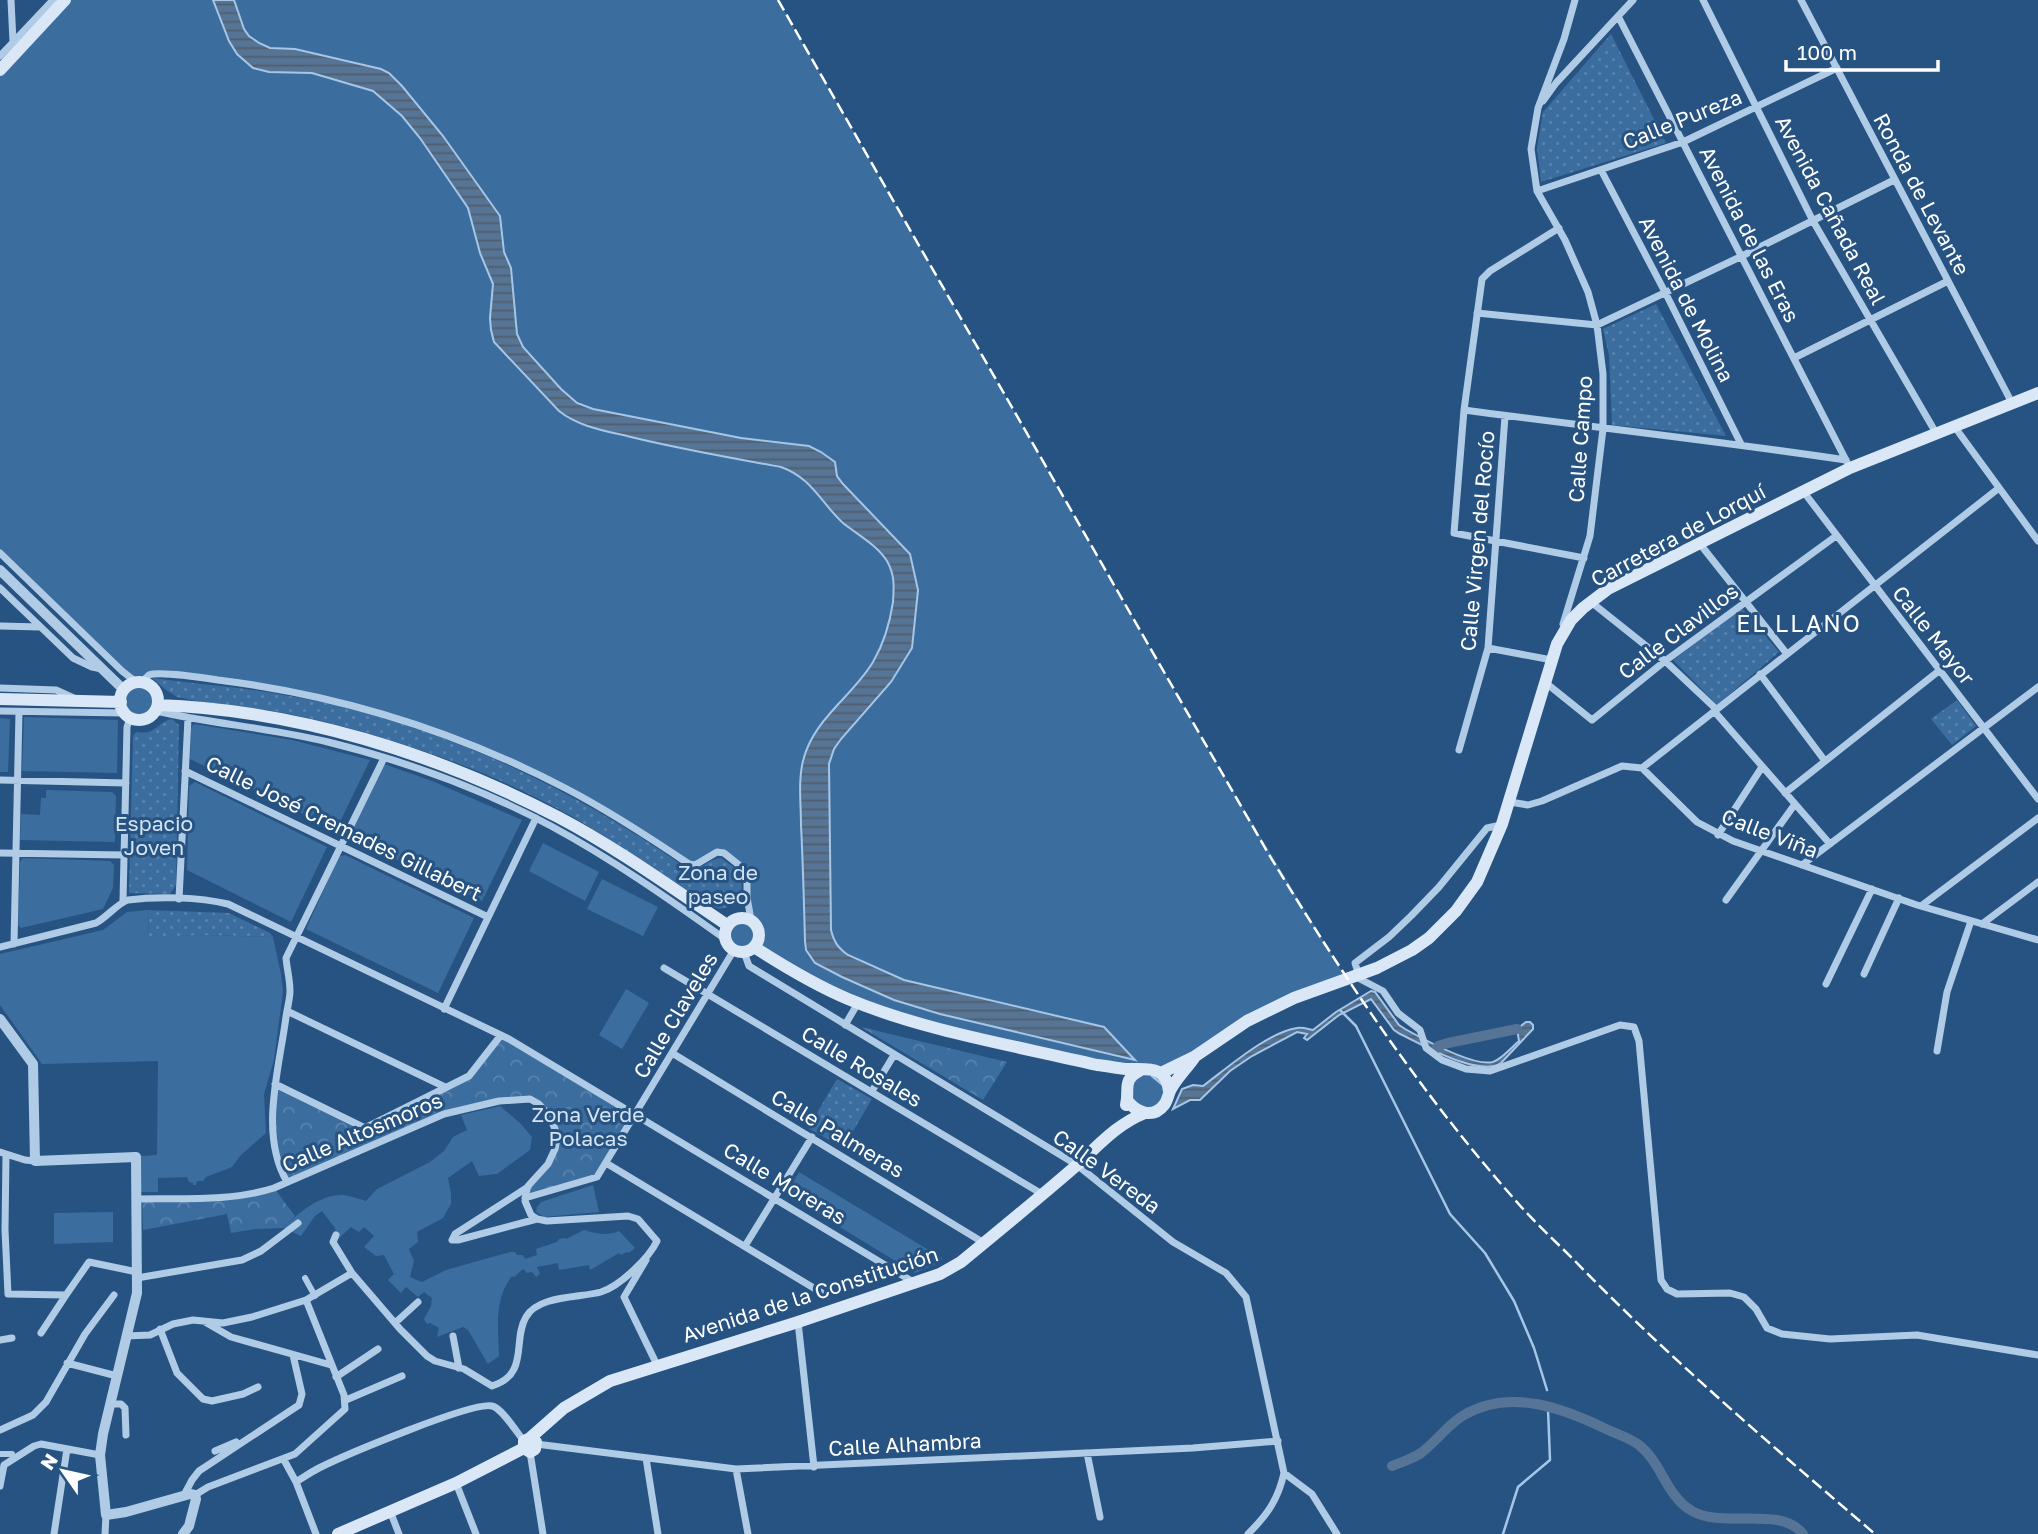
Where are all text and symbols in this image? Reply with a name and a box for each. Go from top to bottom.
scale bar [1786,28,1938,72]
text: 100 m [1797,39,1857,65]
street label: Calle Pureza [1619,83,1745,155]
street label: Ronda de Levante [1868,109,1976,279]
street label: Avenida Cañada Real [1770,111,1892,309]
street label: Avenida de las Eras [1694,142,1806,326]
street label: Avenida de Molina [1634,212,1740,386]
street label: Calle Campo [1563,375,1597,503]
street label: Calle Virgen del Rocío [1454,430,1500,652]
street label: Carretera de Lorquí [1586,477,1771,592]
street label: Calle Clavillos [1613,577,1743,685]
street label: Calle Mayor [1887,580,1981,690]
district label: EL LLANO [1736,609,1862,637]
street label: Calle José Cremades Gillabert [202,750,486,906]
street label: Calle Viña [1718,803,1822,863]
park label: Espacio Joven [115,810,193,860]
park label: Zona de paseo [678,859,758,909]
street label: Calle Claveles [627,947,723,1083]
street label: Calle Rosales [797,1020,927,1112]
street label: Calle Palmeras [767,1083,909,1183]
street label: Calle Altosmoros [278,1086,446,1178]
park label: Zona Verde Polacas [532,1101,644,1151]
street label: Calle Vereda [1048,1123,1166,1219]
street label: Calle Moreras [719,1136,851,1230]
street label: Avenida de la Constitución [679,1240,941,1348]
street label: Calle Alhambra [828,1427,982,1461]
north arrow [28,1436,98,1506]
text: N [35,1449,62,1474]

